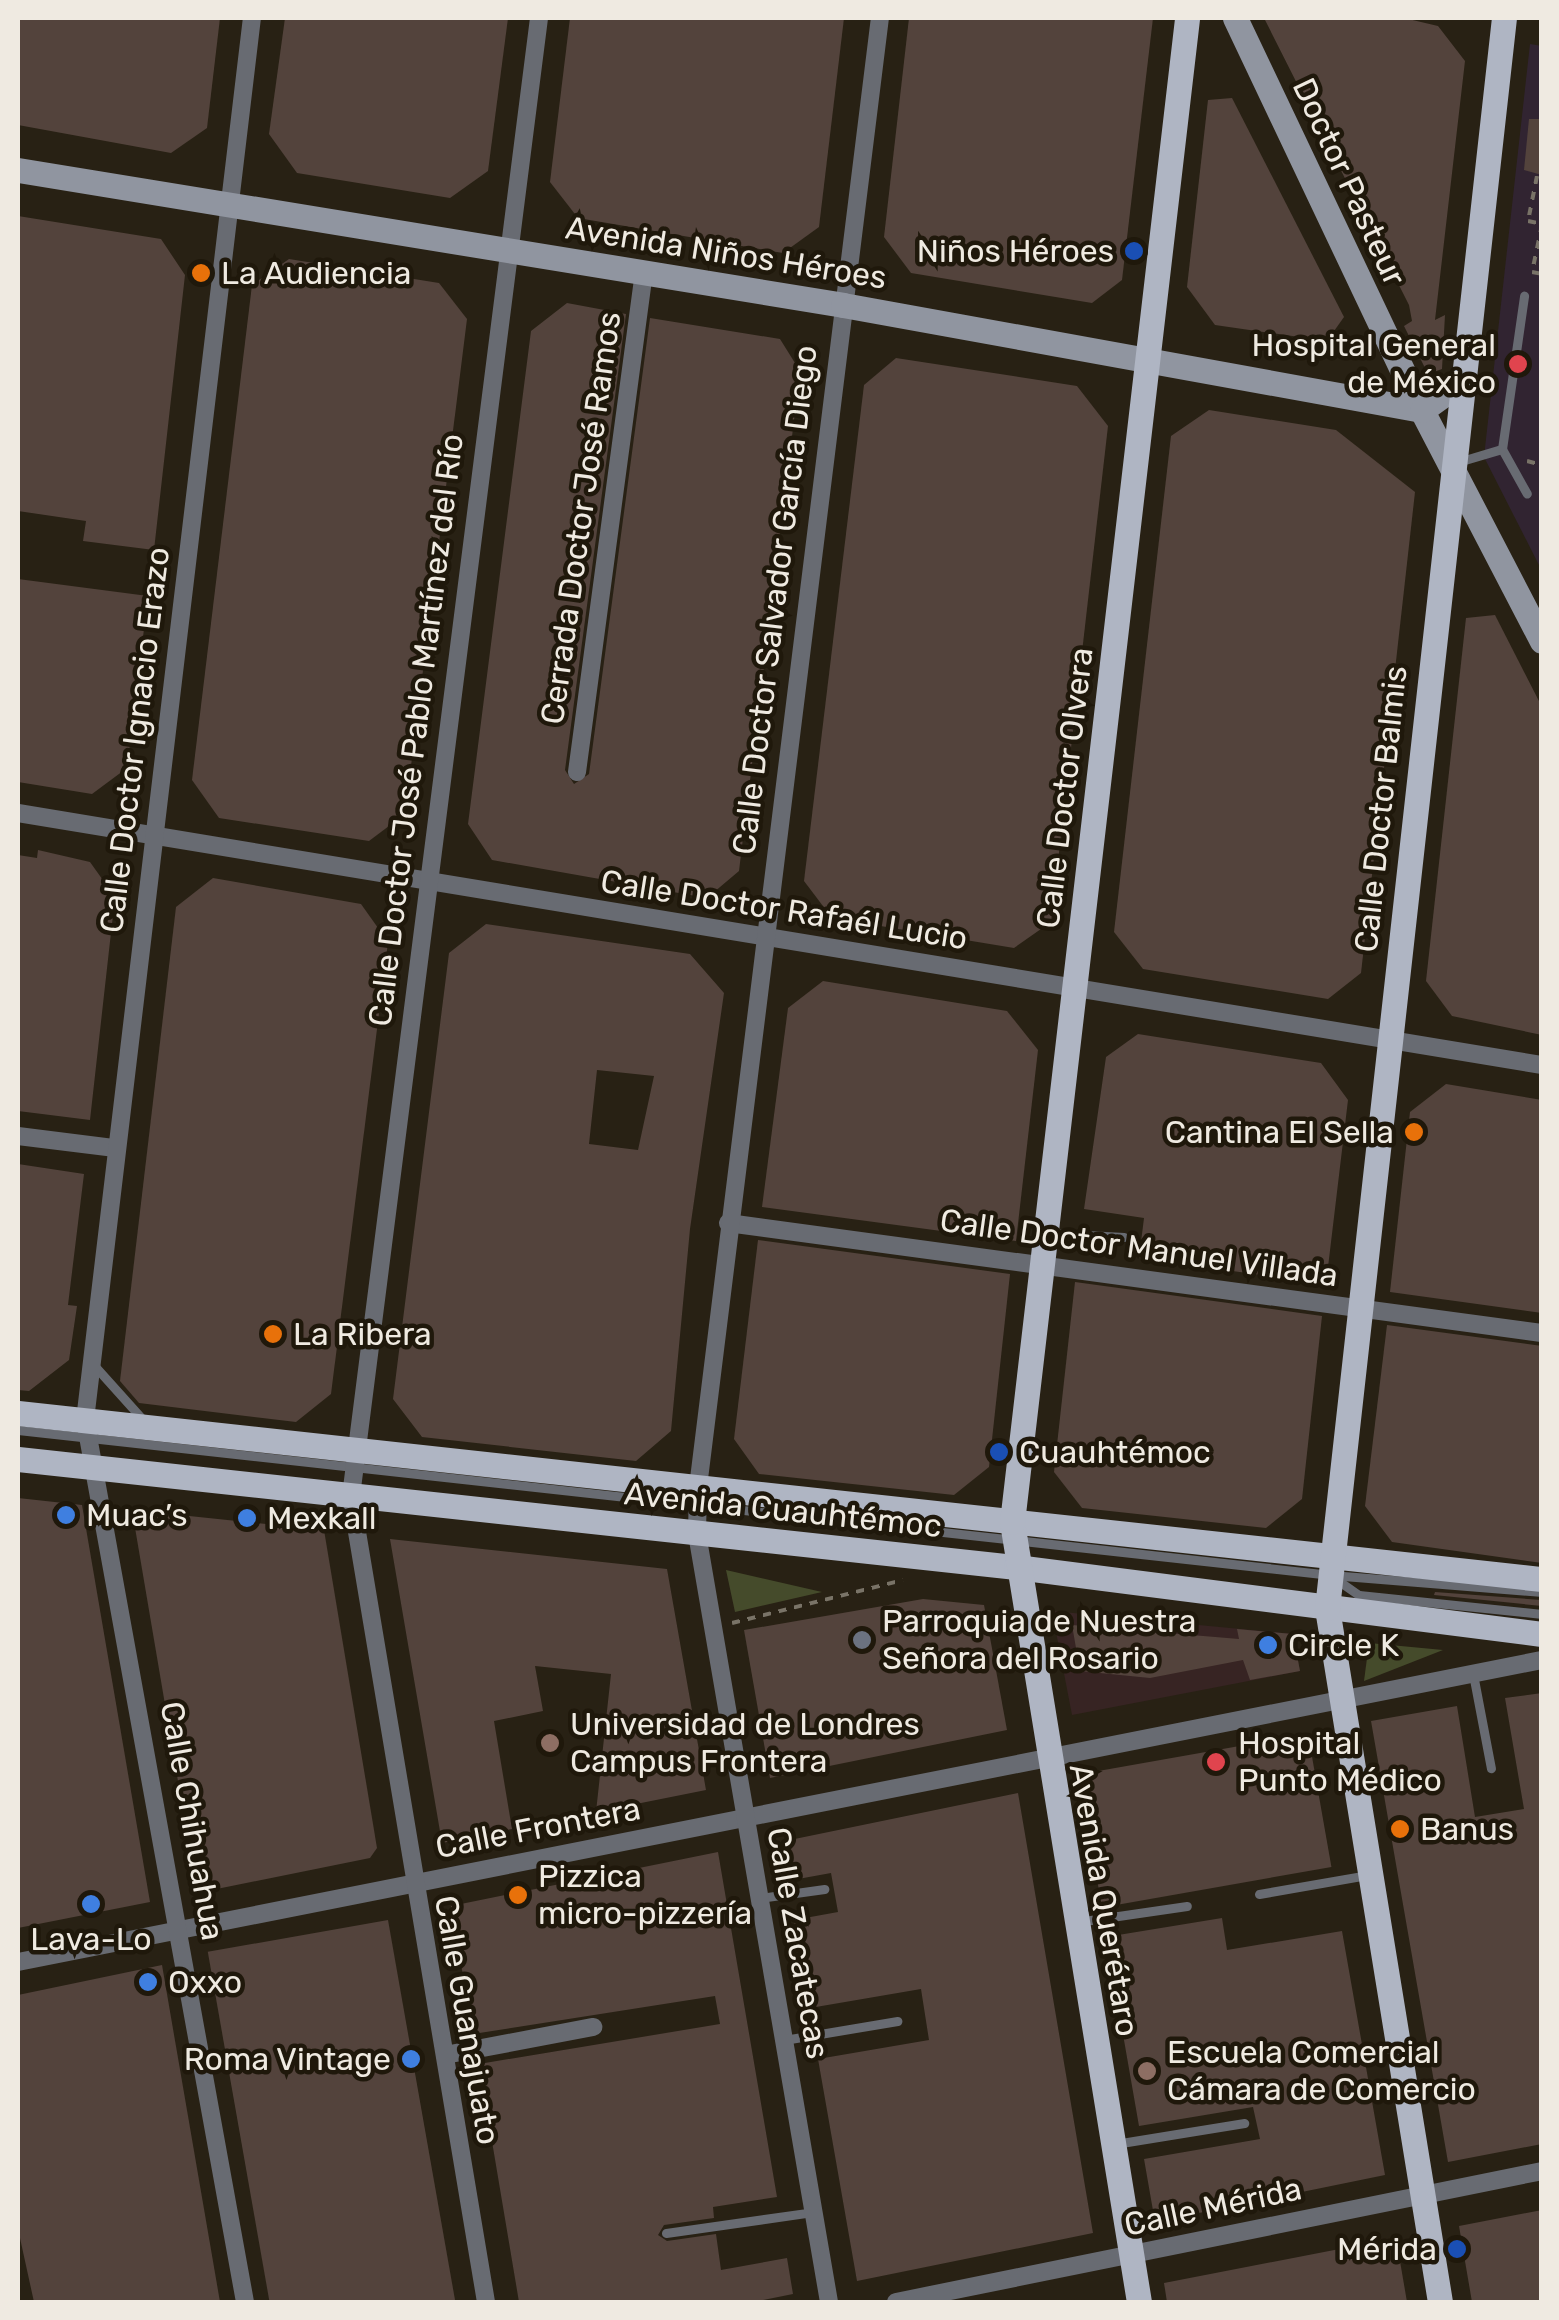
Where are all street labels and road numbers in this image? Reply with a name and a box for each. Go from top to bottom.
street label: Doctor Pasteur [1284,72,1414,292]
street label: Avenida Niños Héroes [563,209,889,297]
street label: Cerrada Doctor José Ramos [533,309,629,727]
street label: Calle Doctor Salvador García Diego [725,343,825,857]
street label: Calle Doctor José Pablo Martínez del Río [361,431,471,1029]
street label: Calle Doctor Ignacio Erazo [92,545,178,935]
street label: Calle Doctor Olvera [1029,645,1101,931]
street label: Calle Doctor Balmis [1347,663,1415,955]
street label: Calle Doctor Rafaél Lucio [598,862,970,958]
street label: Calle Doctor Manuel Villada [937,1201,1341,1295]
street label: Avenida Cuauhtémoc [622,1474,944,1546]
street label: Calle Chihuahua [152,1699,232,1943]
street label: Avenida Querétaro [1061,1761,1147,2039]
street label: Calle Frontera [432,1789,644,1867]
street label: Calle Zacatecas [759,1824,837,2062]
street label: Calle Guanajuato [426,1892,508,2148]
street label: Calle Mérida [1121,2169,1305,2245]

